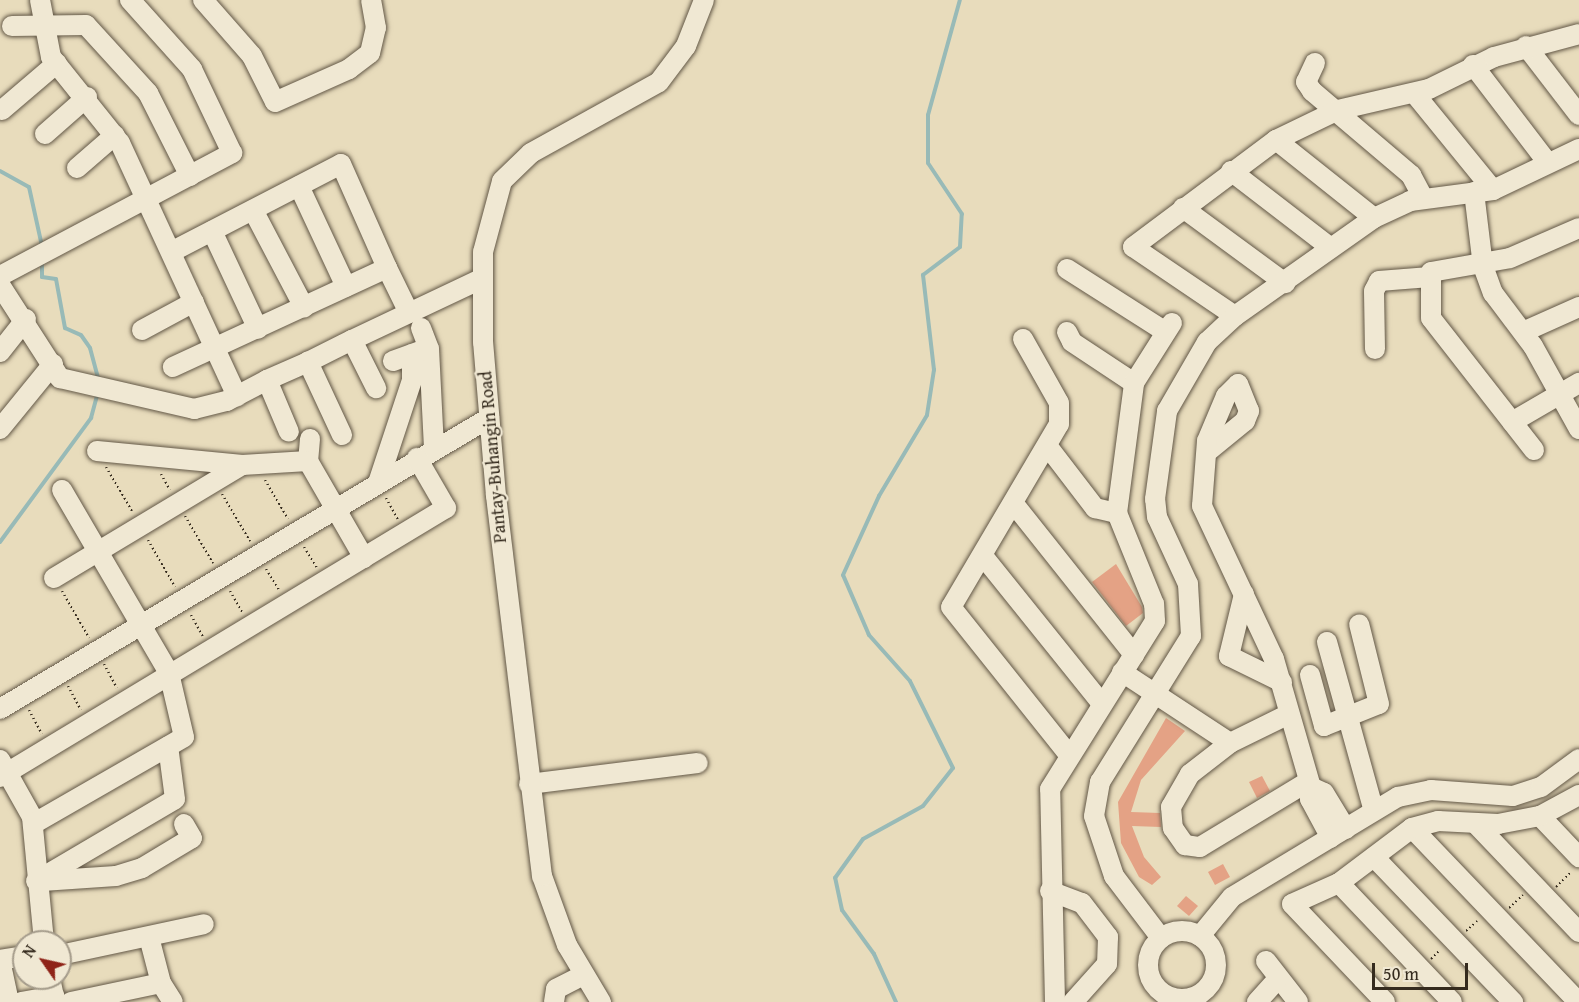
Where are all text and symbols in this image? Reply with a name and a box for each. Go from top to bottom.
street label: Pantay-Buhangin Road [475,370,511,544]
north arrow [12,930,72,990]
text: N [16,940,42,962]
scale bar [1375,951,1471,989]
text: 50 m [1383,960,1419,987]

